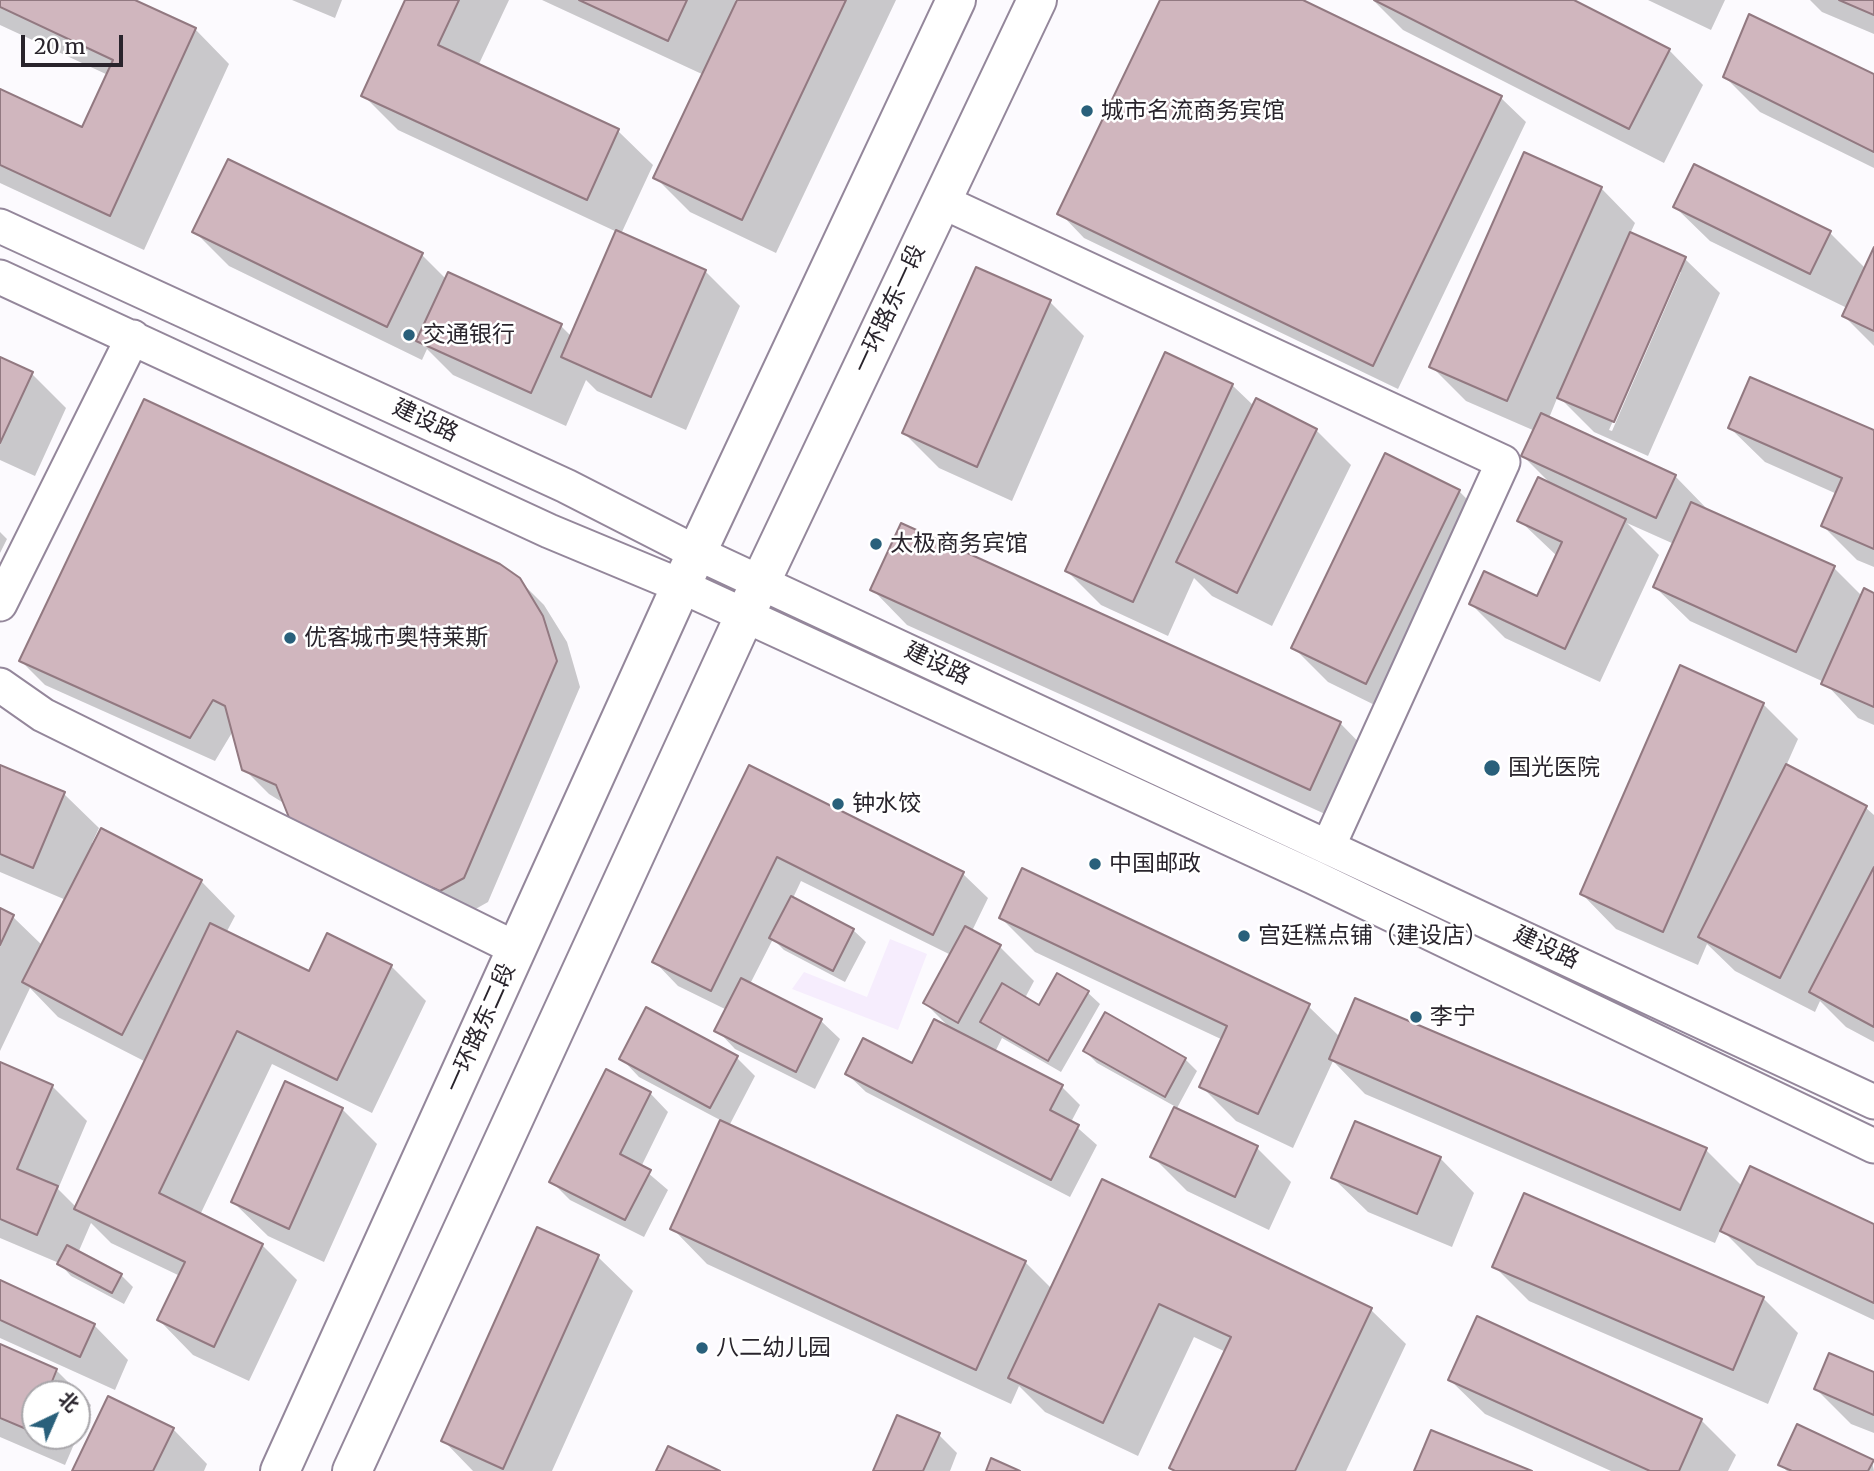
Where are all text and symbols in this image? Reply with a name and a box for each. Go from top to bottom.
scale bar [24,21,126,65]
text: 20 m [34,33,85,60]
place label: 城市名流商务宾馆 [1101,97,1285,125]
marker: 城市名流商务宾馆 [1079,103,1095,119]
street label: 一环路东一段 [848,241,932,377]
place label: 交通银行 [423,321,515,349]
marker: 交通银行 [401,327,417,343]
street label: 建设路 [388,394,462,448]
place label: 太极商务宾馆 [890,530,1028,558]
marker: 太极商务宾馆 [868,536,884,552]
place label: 优客城市奥特莱斯 [304,624,488,652]
marker: 优客城市奥特莱斯 [282,630,298,646]
street label: 建设路 [900,637,974,691]
place label: 国光医院 [1508,754,1600,782]
marker: 国光医院 [1482,758,1502,778]
place label: 钟水饺 [852,790,921,818]
marker: 钟水饺 [830,796,846,812]
place label: 中国邮政 [1109,850,1201,878]
marker: 中国邮政 [1087,856,1103,872]
street label: 建设路 [1509,921,1583,975]
place label: 宫廷糕点铺（建设店） [1258,922,1488,950]
marker: 宫廷糕点铺（建设店） [1236,928,1252,944]
street label: 一环路东二段 [440,959,522,1097]
place label: 李宁 [1430,1003,1476,1031]
marker: 李宁 [1408,1009,1424,1025]
place label: 八二幼儿园 [716,1334,831,1362]
marker: 八二幼儿园 [694,1340,710,1356]
north arrow [21,1380,91,1450]
text: 北 [54,1386,84,1417]

